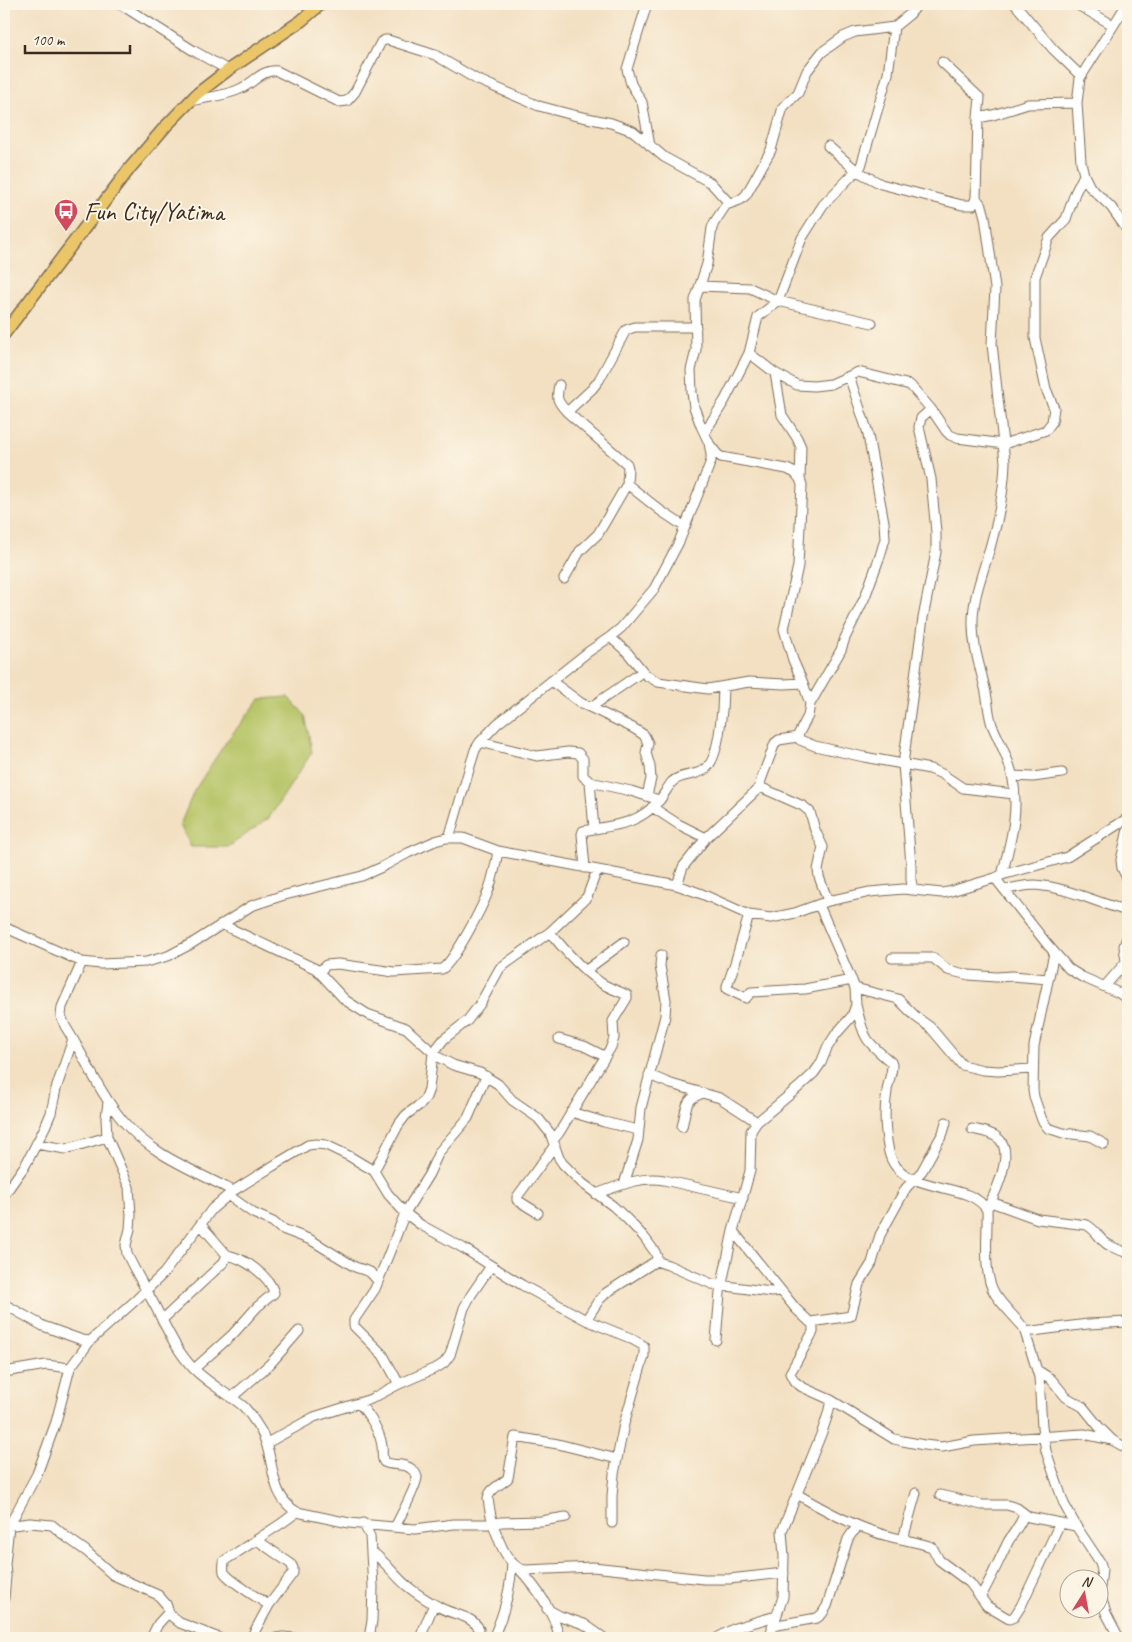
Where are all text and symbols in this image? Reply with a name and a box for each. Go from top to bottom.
scale bar [25,22,130,54]
text: 100 m [32,31,66,50]
place label: Fun City/Yatima [84,196,226,228]
bus stop icon: Fun City/Yatima [53,198,79,232]
north arrow [1060,1570,1110,1620]
text: N [1081,1573,1095,1591]

